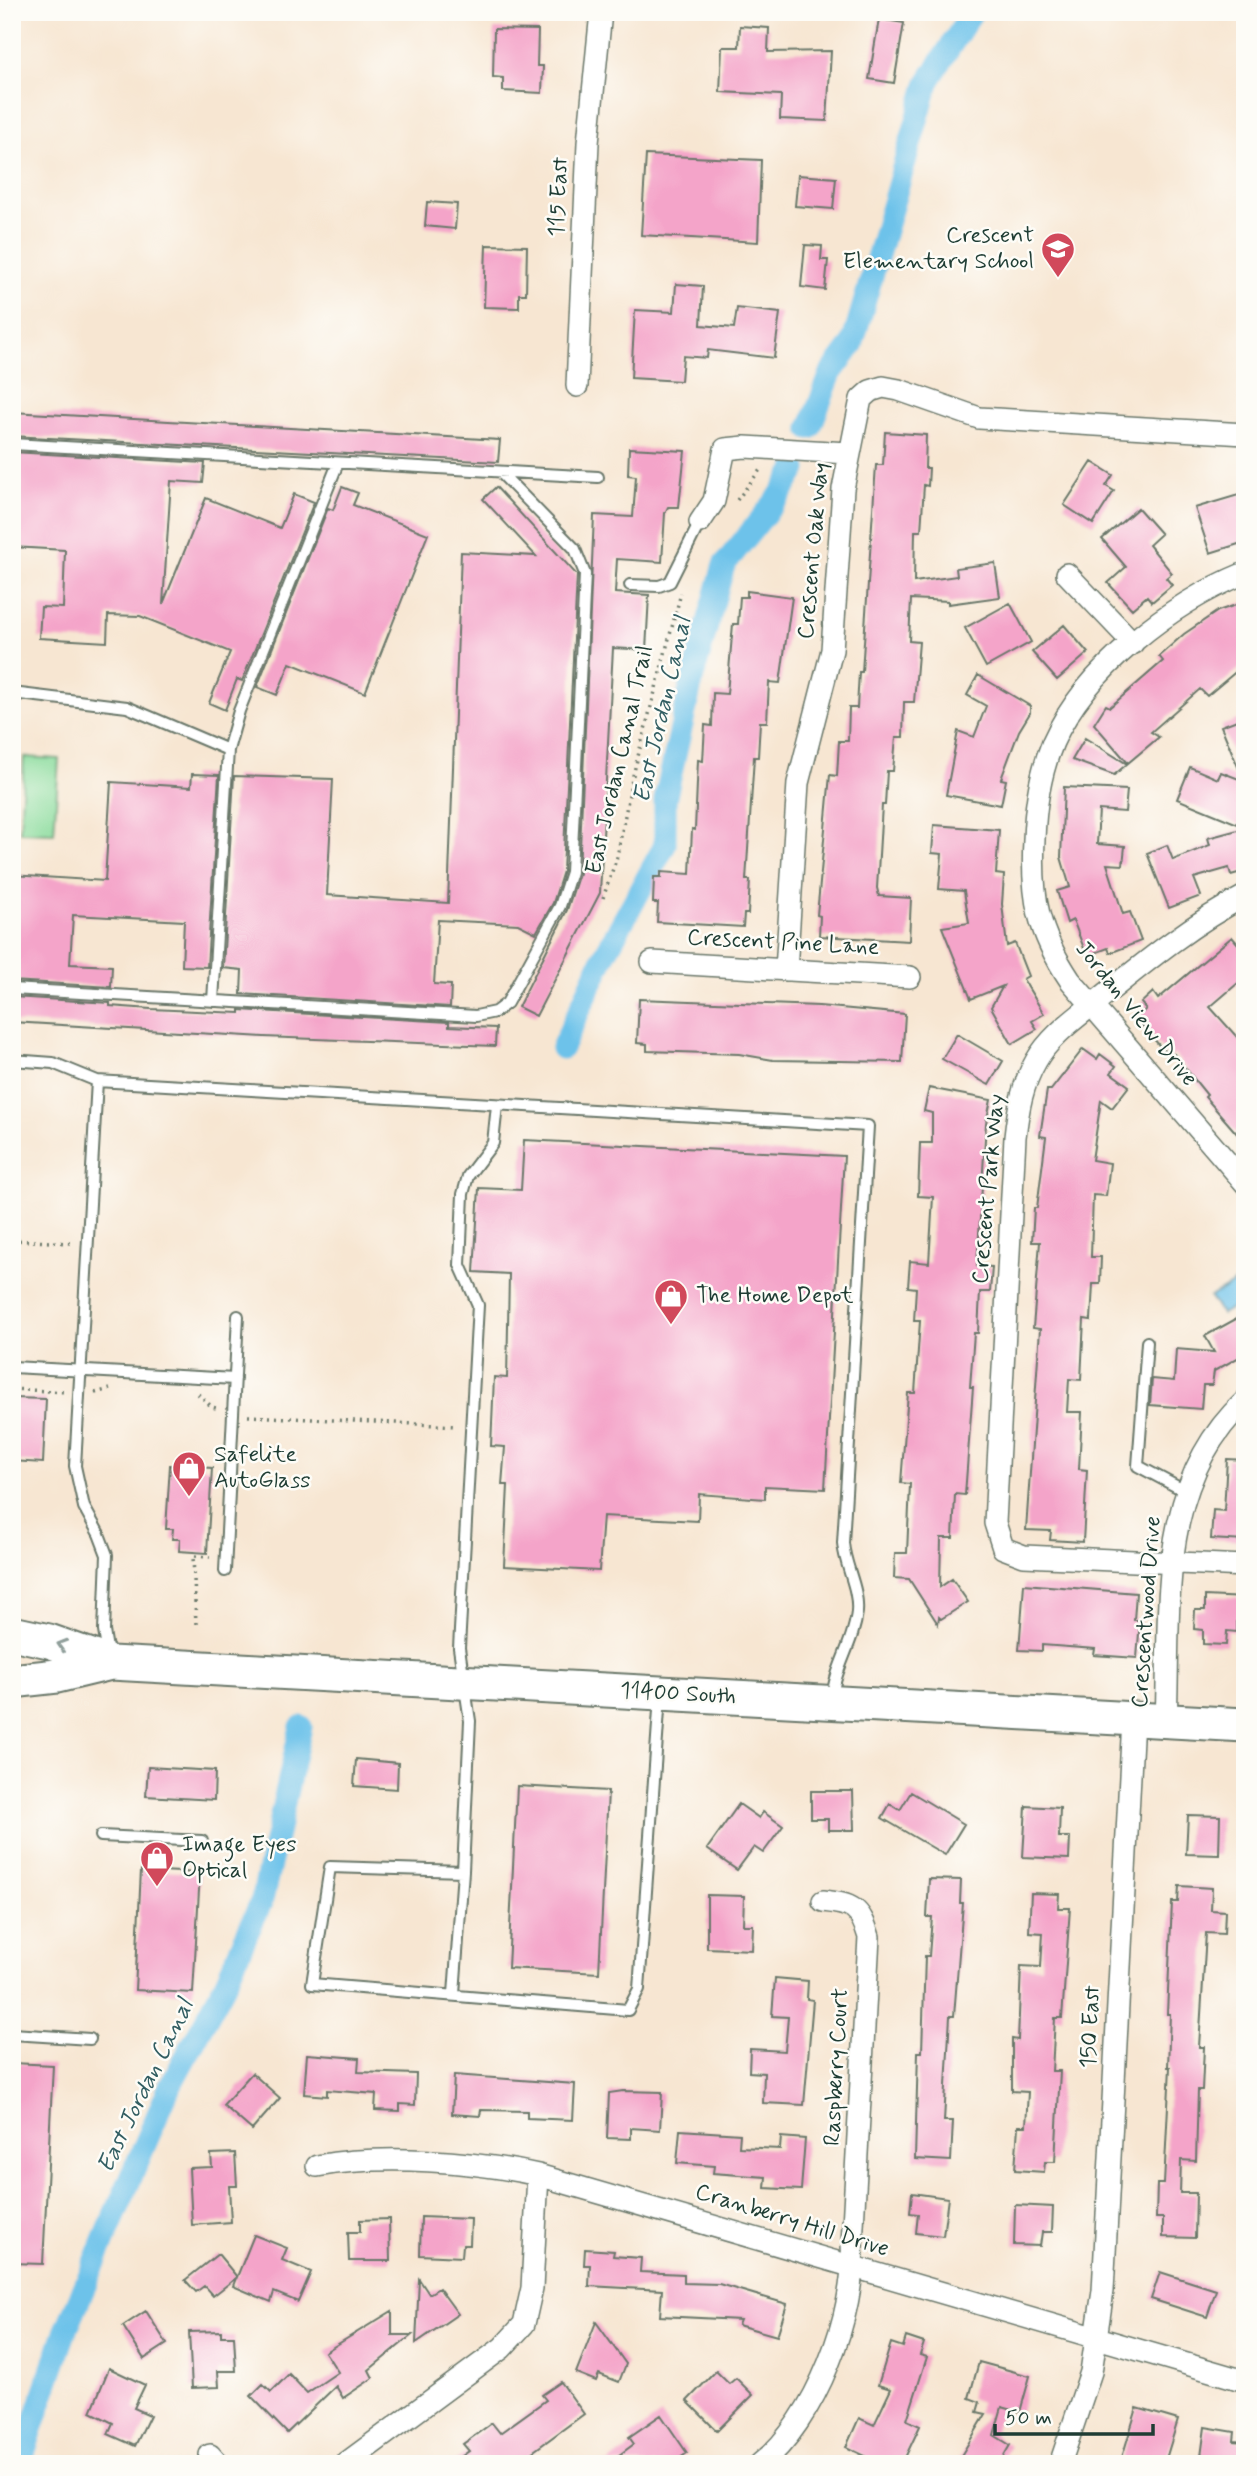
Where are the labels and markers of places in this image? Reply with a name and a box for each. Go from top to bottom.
place label: Crescent Elementary School [843,221,1034,277]
school or university icon: Crescent Elementary School [1039,230,1077,279]
shop icon: The Home Depot [652,1277,690,1326]
place label: The Home Depot [696,1281,854,1311]
place label: Safelite AutoGlass [214,1440,311,1496]
shop icon: Safelite AutoGlass [170,1449,208,1498]
place label: Image Eyes Optical [182,1830,296,1886]
shop icon: Image Eyes Optical [138,1839,176,1888]

